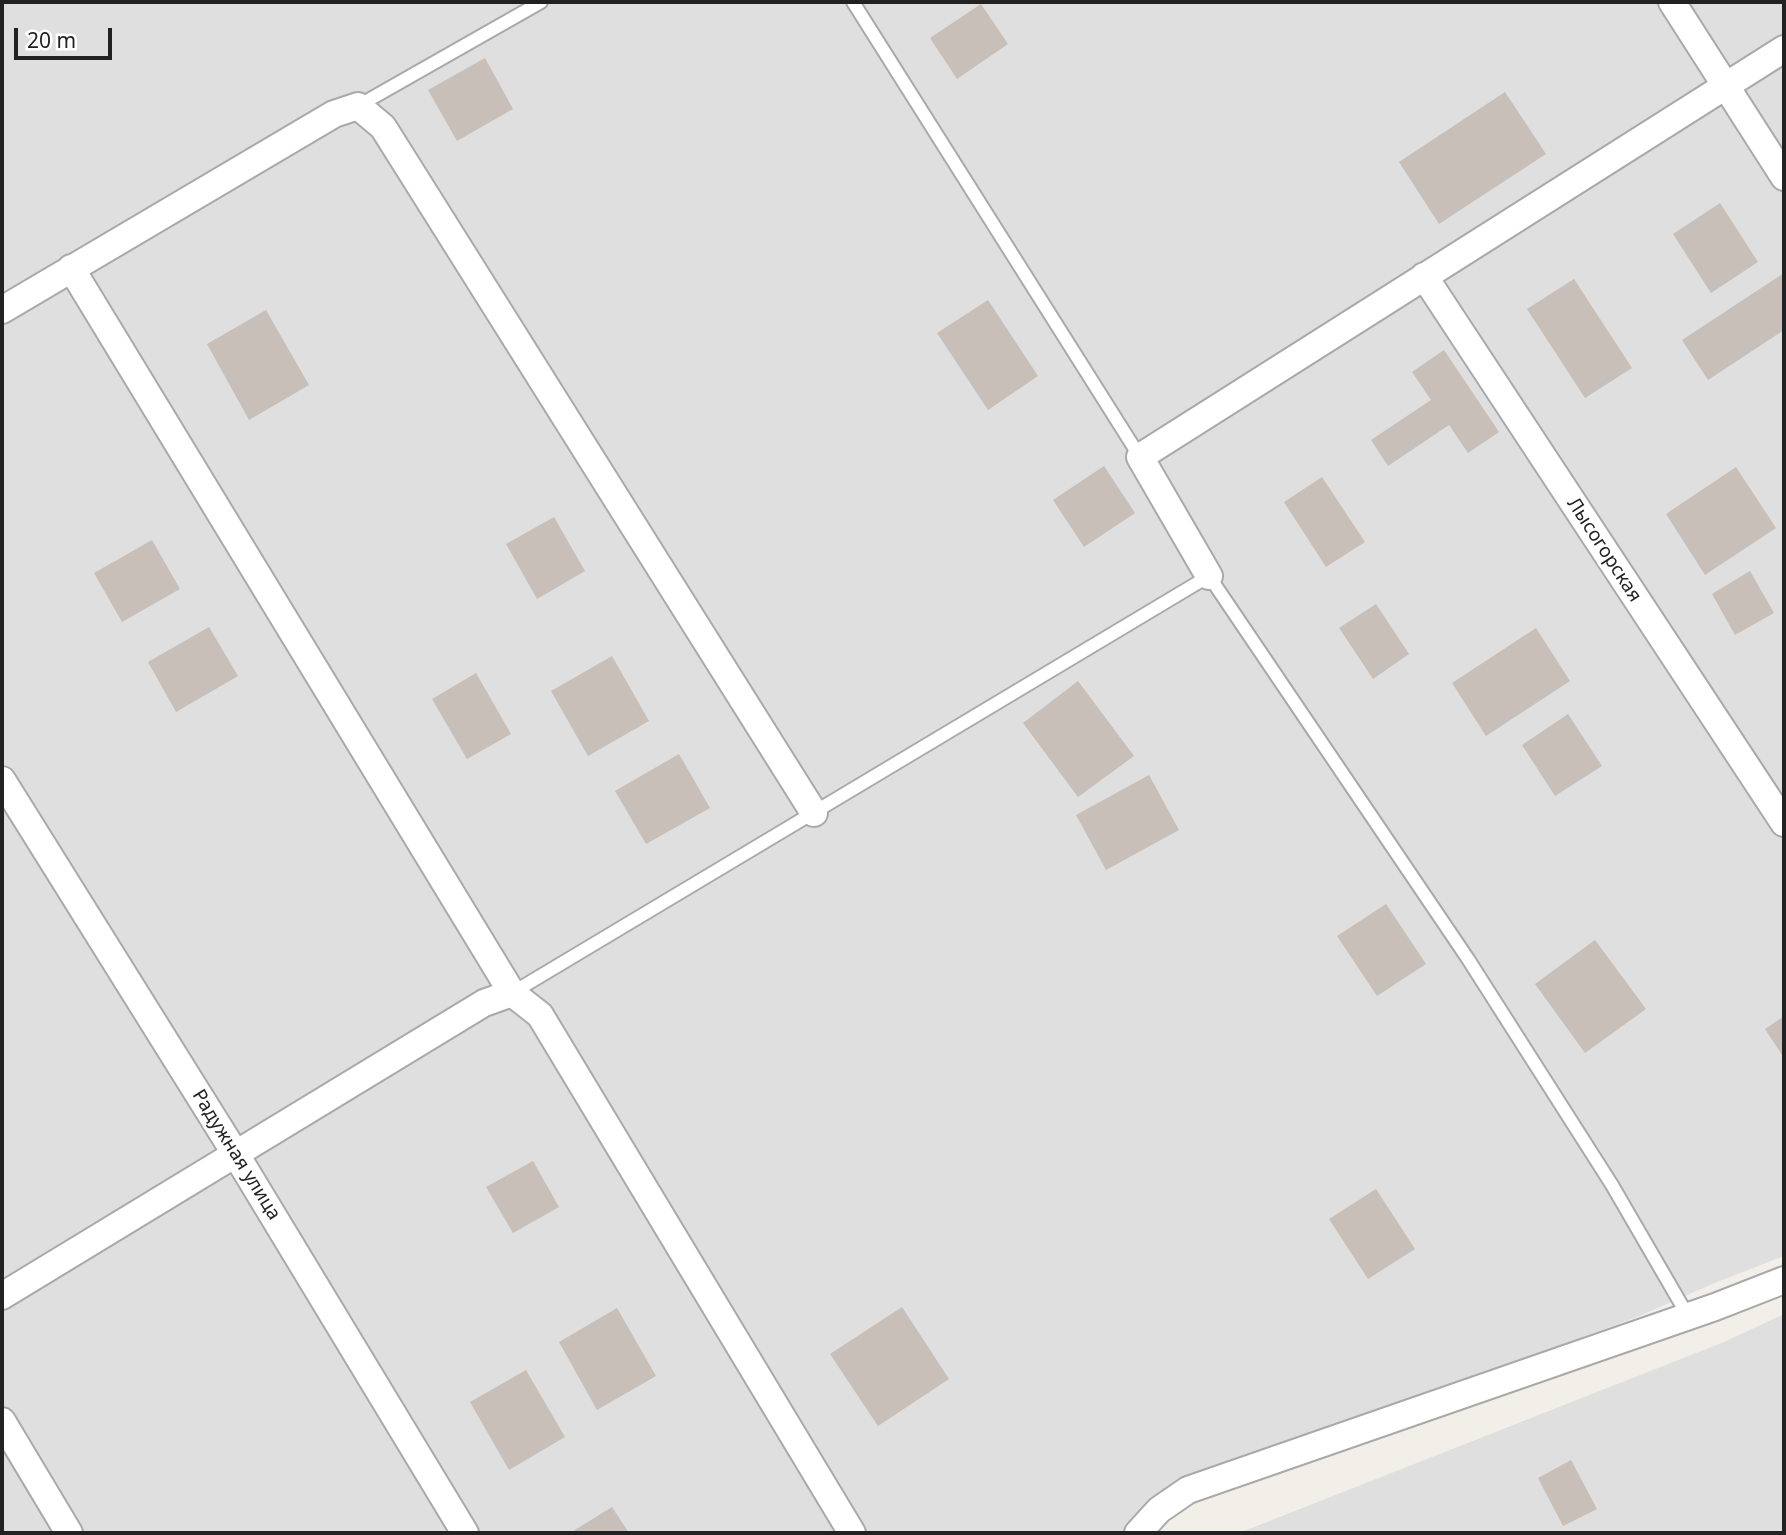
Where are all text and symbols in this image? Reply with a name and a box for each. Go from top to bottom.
scale bar [18,14,116,58]
text: 20 m [27,26,76,54]
street label: Лысогорская [1562,494,1646,606]
street label: Радужная улица [187,1086,285,1224]

